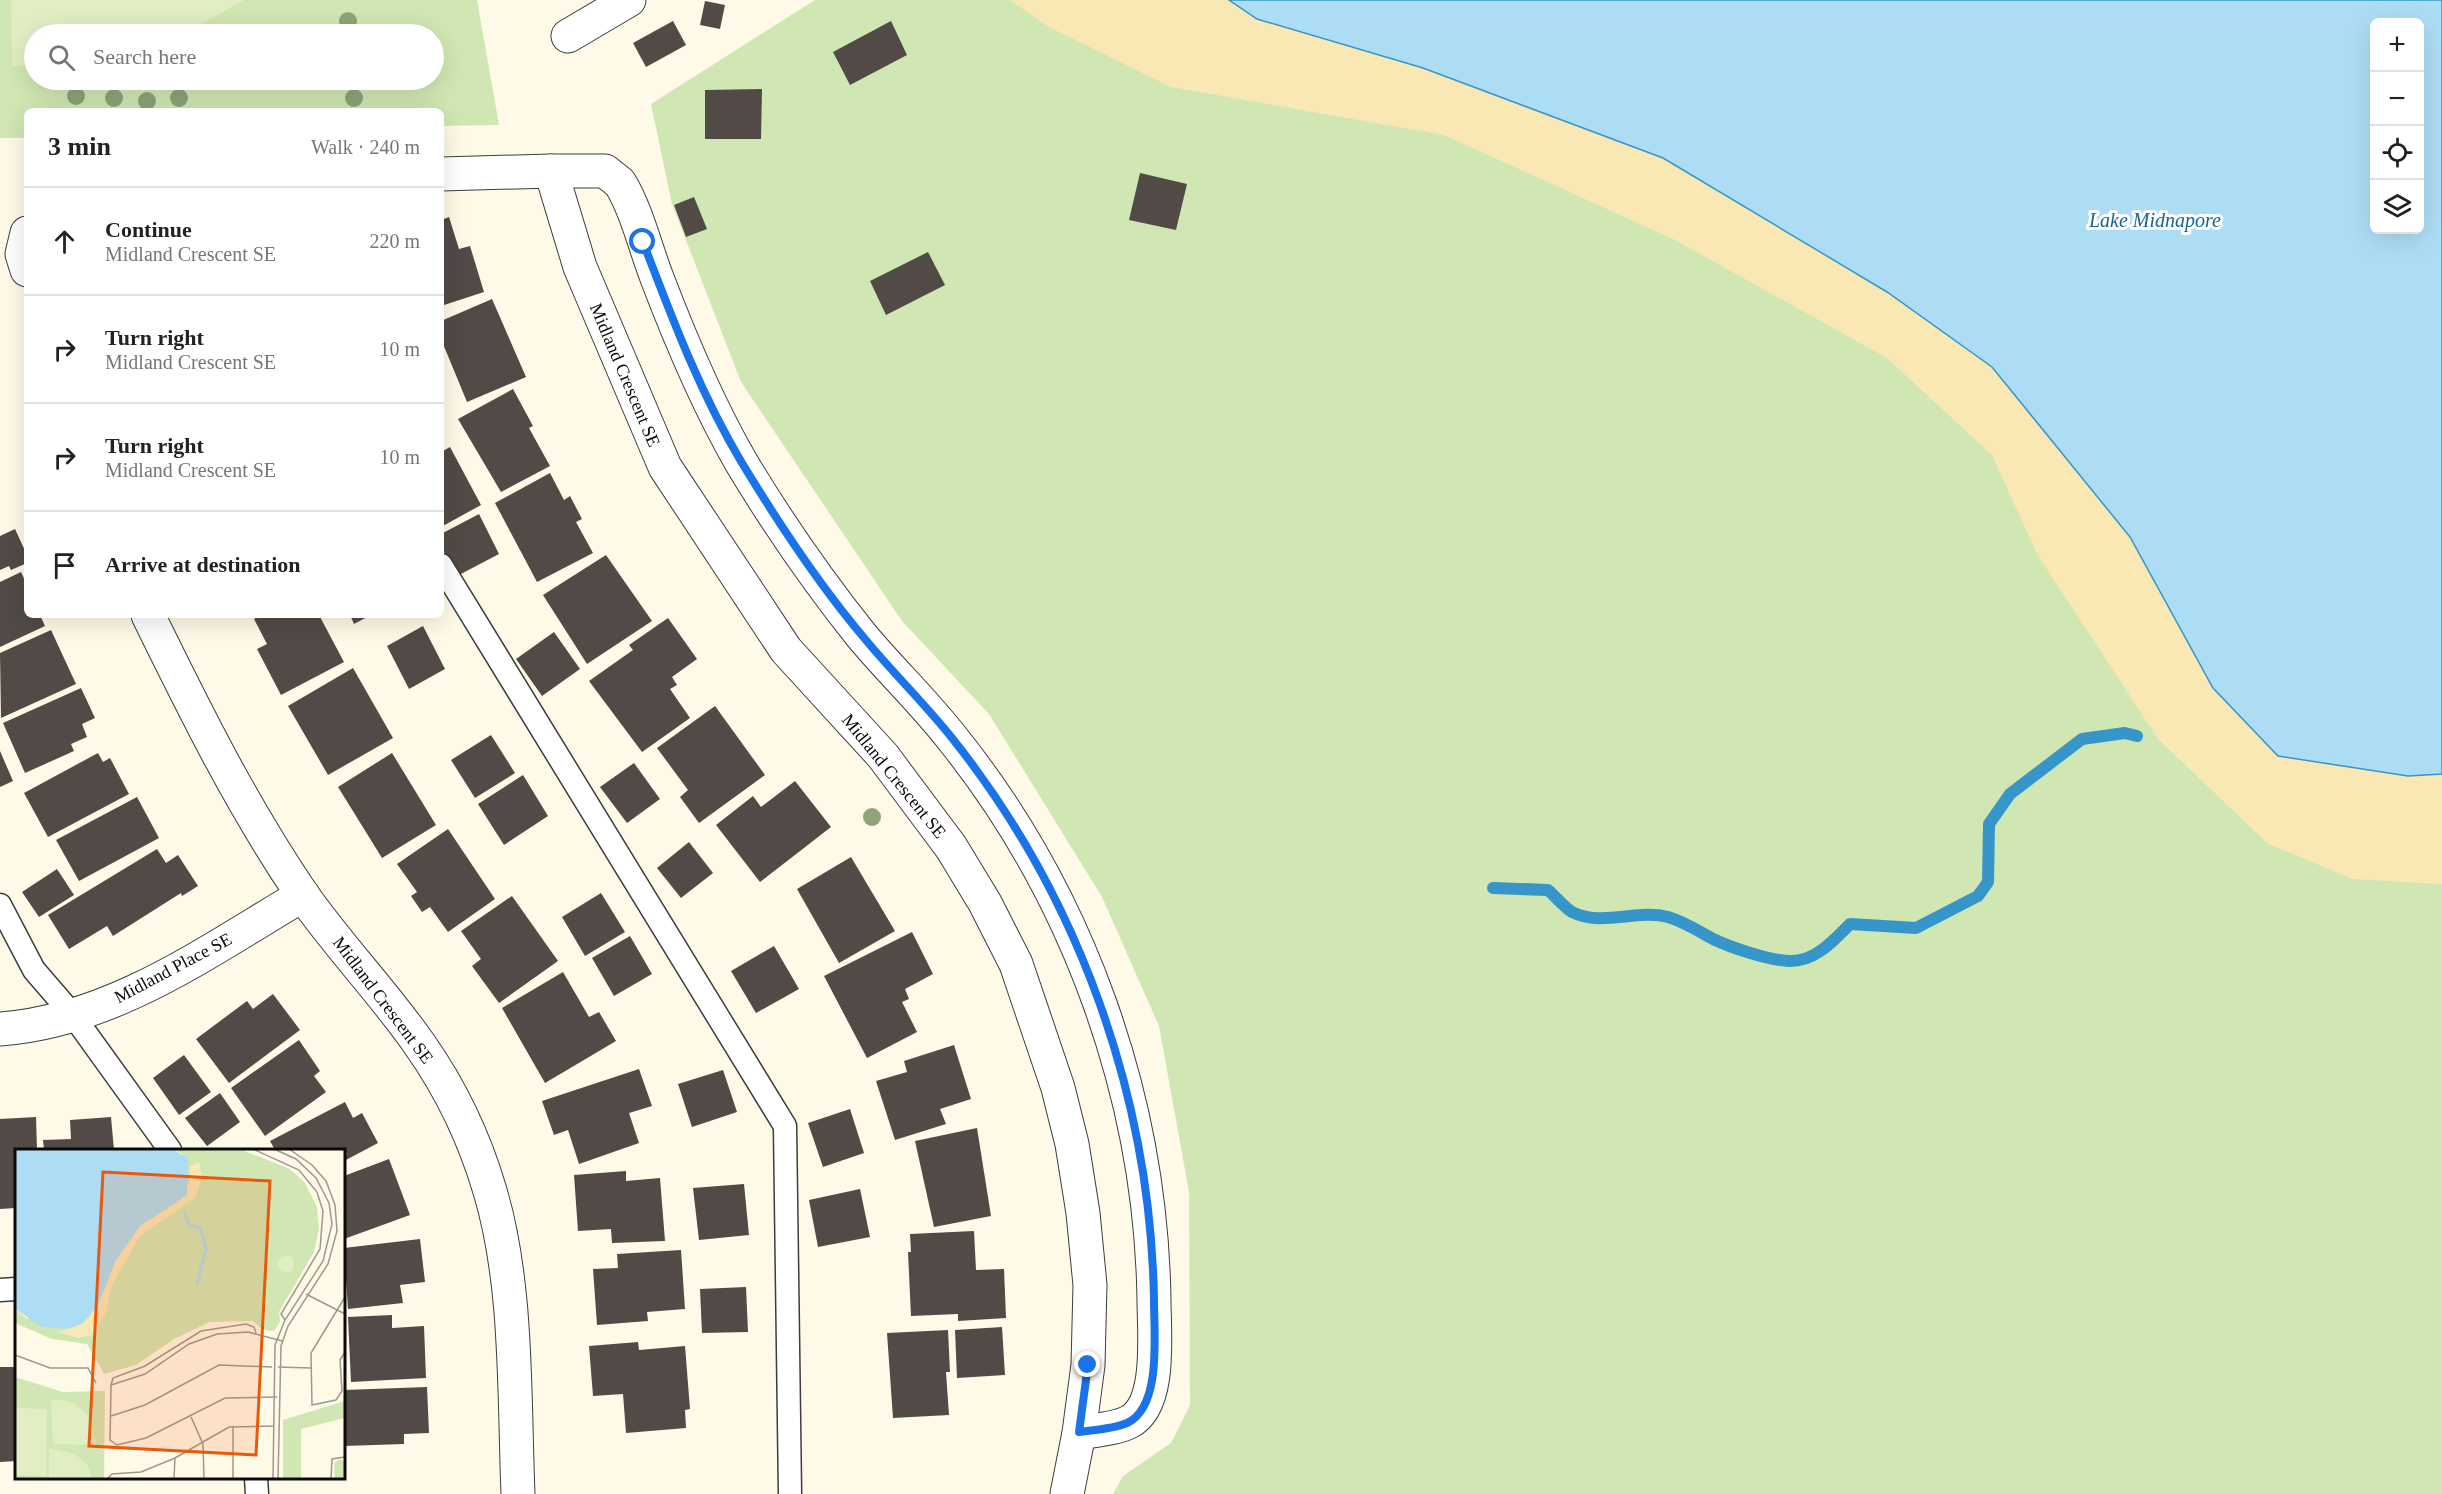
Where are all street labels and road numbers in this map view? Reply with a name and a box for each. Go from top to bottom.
street label: Midland Crescent SE [586,300,664,450]
street label: Midland Crescent SE [838,710,950,842]
street label: Midland Place SE [111,929,235,1007]
street label: Midland Crescent SE [329,932,437,1068]

